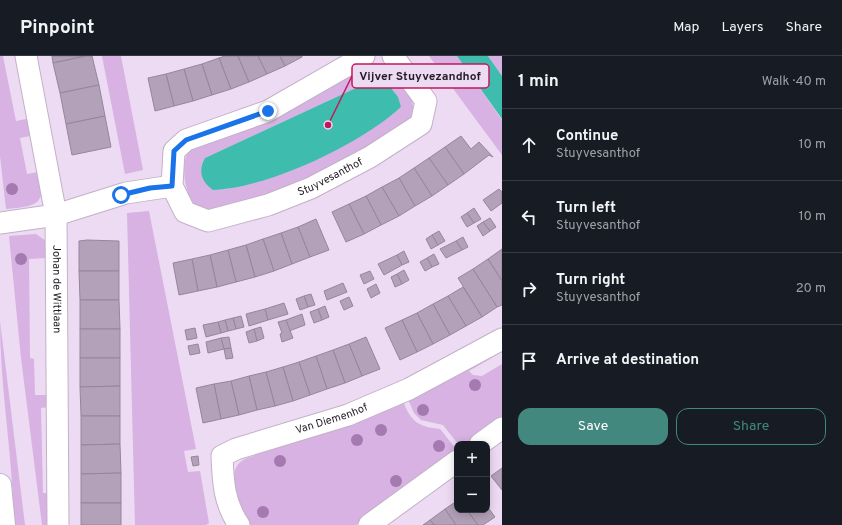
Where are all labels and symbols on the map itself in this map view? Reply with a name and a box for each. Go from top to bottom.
callout: Vijver Stuyvezandhof [352,64,489,88]
text: Vijver Stuyvezandhof [359,69,481,85]
route end [259,102,277,120]
street label: Stuyvesanthof [296,155,366,200]
route start [112,186,130,204]
street label: Johan de Wittlaan [49,245,64,333]
street label: Van Diemenhof [294,400,370,438]

